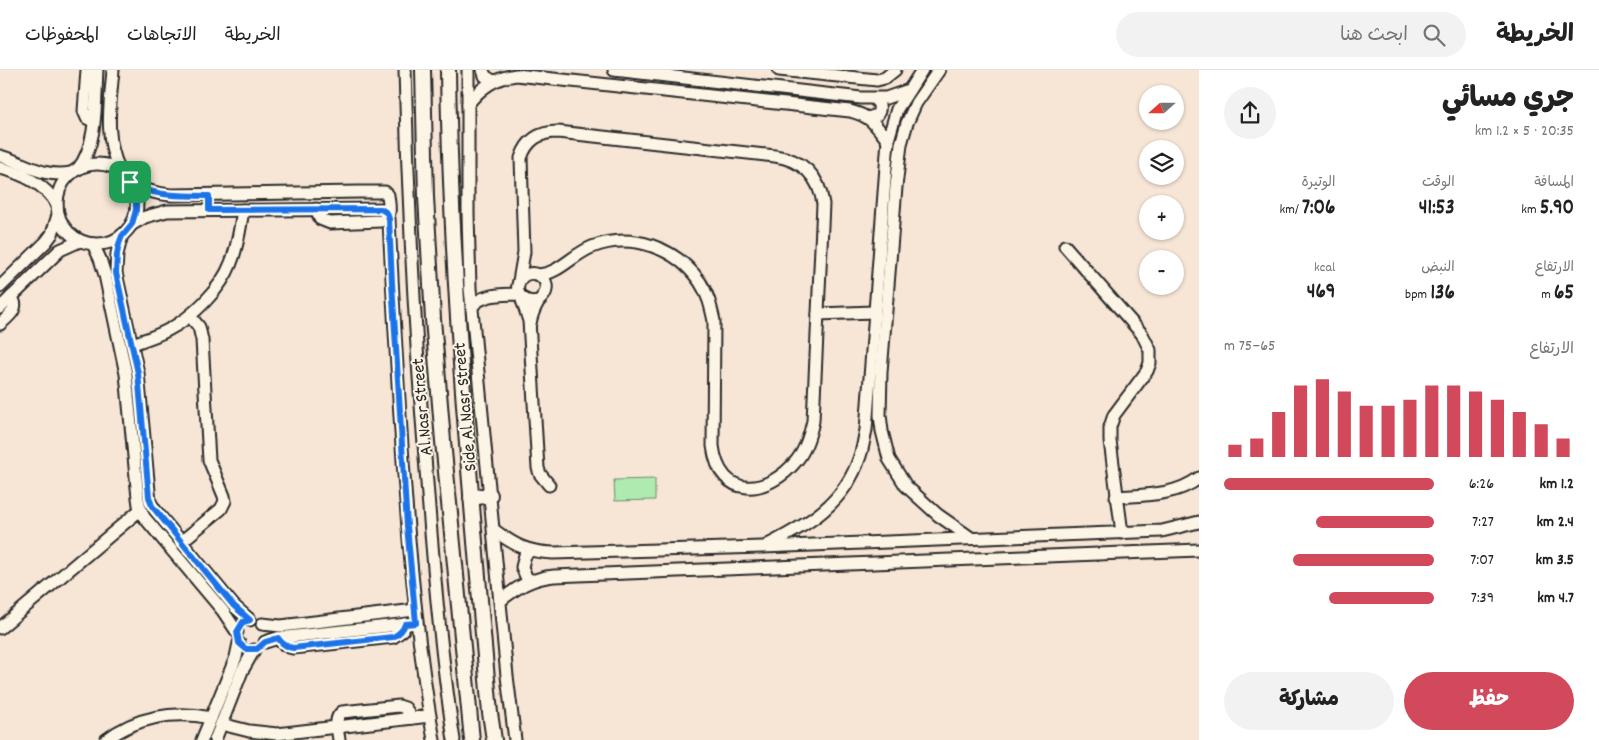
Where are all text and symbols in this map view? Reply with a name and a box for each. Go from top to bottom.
search box [1116,12,1466,57]
text: الخريطة [1496,19,1574,53]
icon: search [1420,21,1448,49]
text: ابحث هنا [1340,23,1408,50]
text: المحفوظات [25,24,99,49]
text: الاتجاهات [127,24,197,49]
text: الخريطة [225,24,281,49]
text: جري مسائي [1442,81,1574,121]
north arrow [1139,85,1184,130]
map controls [1139,85,1184,295]
button: share [1224,87,1276,139]
text: 20:35 · 5 × 1.2 km [1475,120,1574,143]
button: layers [1139,140,1184,185]
pin [109,161,151,203]
icon: arrive [116,168,144,196]
text: الوتيرة [1302,173,1335,193]
text: الوقت [1422,173,1455,193]
text: المسافة [1534,173,1574,193]
text: 7:06 [1302,194,1335,224]
text: 41:53 [1419,194,1455,224]
text: 5.90 [1540,194,1574,224]
button: + [1139,195,1184,240]
text: /km [1280,200,1302,220]
text: km [1521,200,1540,220]
button: − [1139,250,1184,295]
text: kcal [1314,258,1335,278]
text: النبض [1421,258,1455,278]
text: الارتفاع [1535,258,1574,278]
text: 469 [1307,278,1335,308]
text: 136 [1430,279,1455,309]
text: 65 [1554,279,1574,309]
text: bpm [1405,285,1430,305]
text: m [1541,285,1554,305]
text: 65–75 m [1224,335,1275,358]
text: الارتفاع [1529,338,1574,361]
street label: Side Al Nasr Street [448,341,485,472]
street label: Al Nasr Street [407,357,440,457]
text: 6:26 [1469,473,1494,496]
text: 1.2 km [1540,473,1574,496]
text: 7:27 [1472,511,1494,534]
text: 2.4 km [1536,511,1574,534]
text: 7:07 [1470,549,1494,572]
text: 3.5 km [1536,549,1574,572]
text: 7:39 [1471,587,1494,610]
text: 4.7 km [1537,587,1574,610]
button: مشاركة [1224,672,1394,730]
button: حفظ [1404,672,1574,730]

